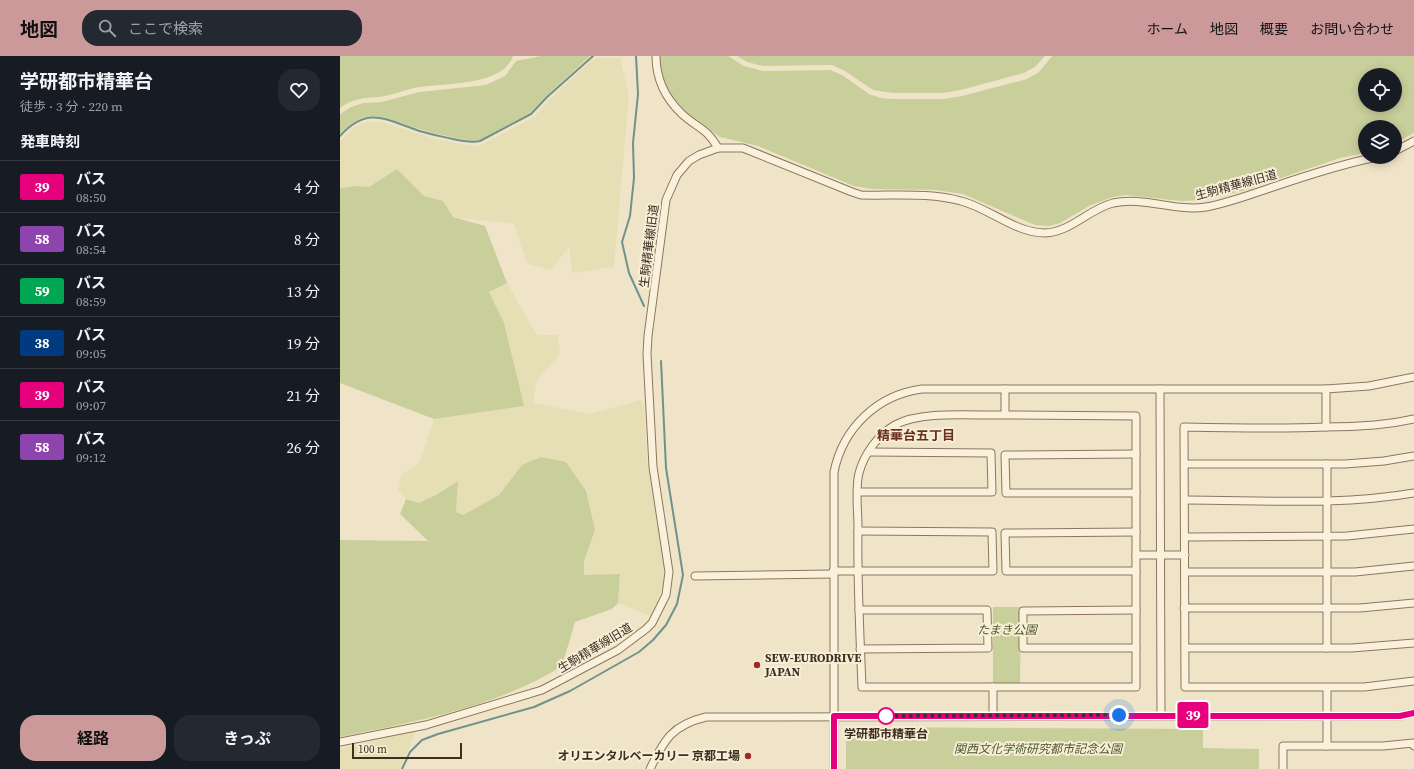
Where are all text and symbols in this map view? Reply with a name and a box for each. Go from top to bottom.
search box [82,10,362,46]
text: 地図 [20,16,58,42]
icon: search [96,17,118,39]
text: ここで検索 [128,18,203,39]
text: ホーム [1146,19,1188,39]
text: 地図 [1210,19,1238,39]
text: 概要 [1260,19,1288,39]
text: お問い合わせ [1310,19,1394,39]
text: 学研都市精華台 [20,68,153,94]
map controls [1358,68,1402,164]
button: locate [1358,68,1402,112]
button: heart [278,69,320,111]
text: 徒歩 · 3 分 · 220 m [20,98,123,115]
button: layers [1358,120,1402,164]
text: 発車時刻 [20,131,80,152]
street label: 生駒精華線旧道 [1193,166,1279,204]
text: バス [76,168,106,189]
text: 39 [34,177,50,197]
text: 4 分 [294,177,320,198]
text: 08:50 [76,189,106,206]
street label: 生駒精華線旧道 [636,203,662,289]
text: バス [76,220,106,241]
text: 58 [34,229,50,249]
text: 8 分 [294,229,320,250]
text: 08:54 [76,241,106,258]
text: バス [76,272,106,293]
text: 59 [34,281,50,301]
text: 13 分 [287,281,320,302]
text: 08:59 [76,293,106,310]
text: バス [76,324,106,345]
text: 38 [34,333,50,353]
text: 19 分 [287,333,320,354]
text: 09:05 [76,345,106,362]
text: バス [76,376,106,397]
text: 39 [34,385,50,405]
text: 21 分 [287,385,320,406]
text: 09:07 [76,397,106,414]
district label: 精華台五丁目 [877,427,955,444]
text: バス [76,428,106,449]
text: 58 [34,437,50,457]
text: 26 分 [287,437,320,458]
text: 09:12 [76,449,106,466]
street label: 生駒精華線旧道 [555,620,635,676]
park label: たまき公園 [977,622,1039,638]
place label: SEW-EURODRIVE JAPAN [764,650,861,680]
marker: SEW-EURODRIVE JAPAN [752,660,762,670]
line badge: 39 [1175,702,1211,728]
your location [1109,705,1129,725]
text: 39 [1185,705,1201,725]
marker: 学研都市精華台 [877,707,895,725]
button: 経路 [20,715,166,761]
button: きっぷ [174,715,320,761]
place label: 学研都市精華台 [844,726,928,742]
scale bar [352,741,462,760]
park label: 関西文化学術研究都市記念公園 [954,741,1124,757]
text: 100 m [358,742,387,757]
place label: オリエンタルベーカリー 京都工場 [557,748,740,764]
marker: オリエンタルベーカリー 京都工場 [743,751,753,761]

